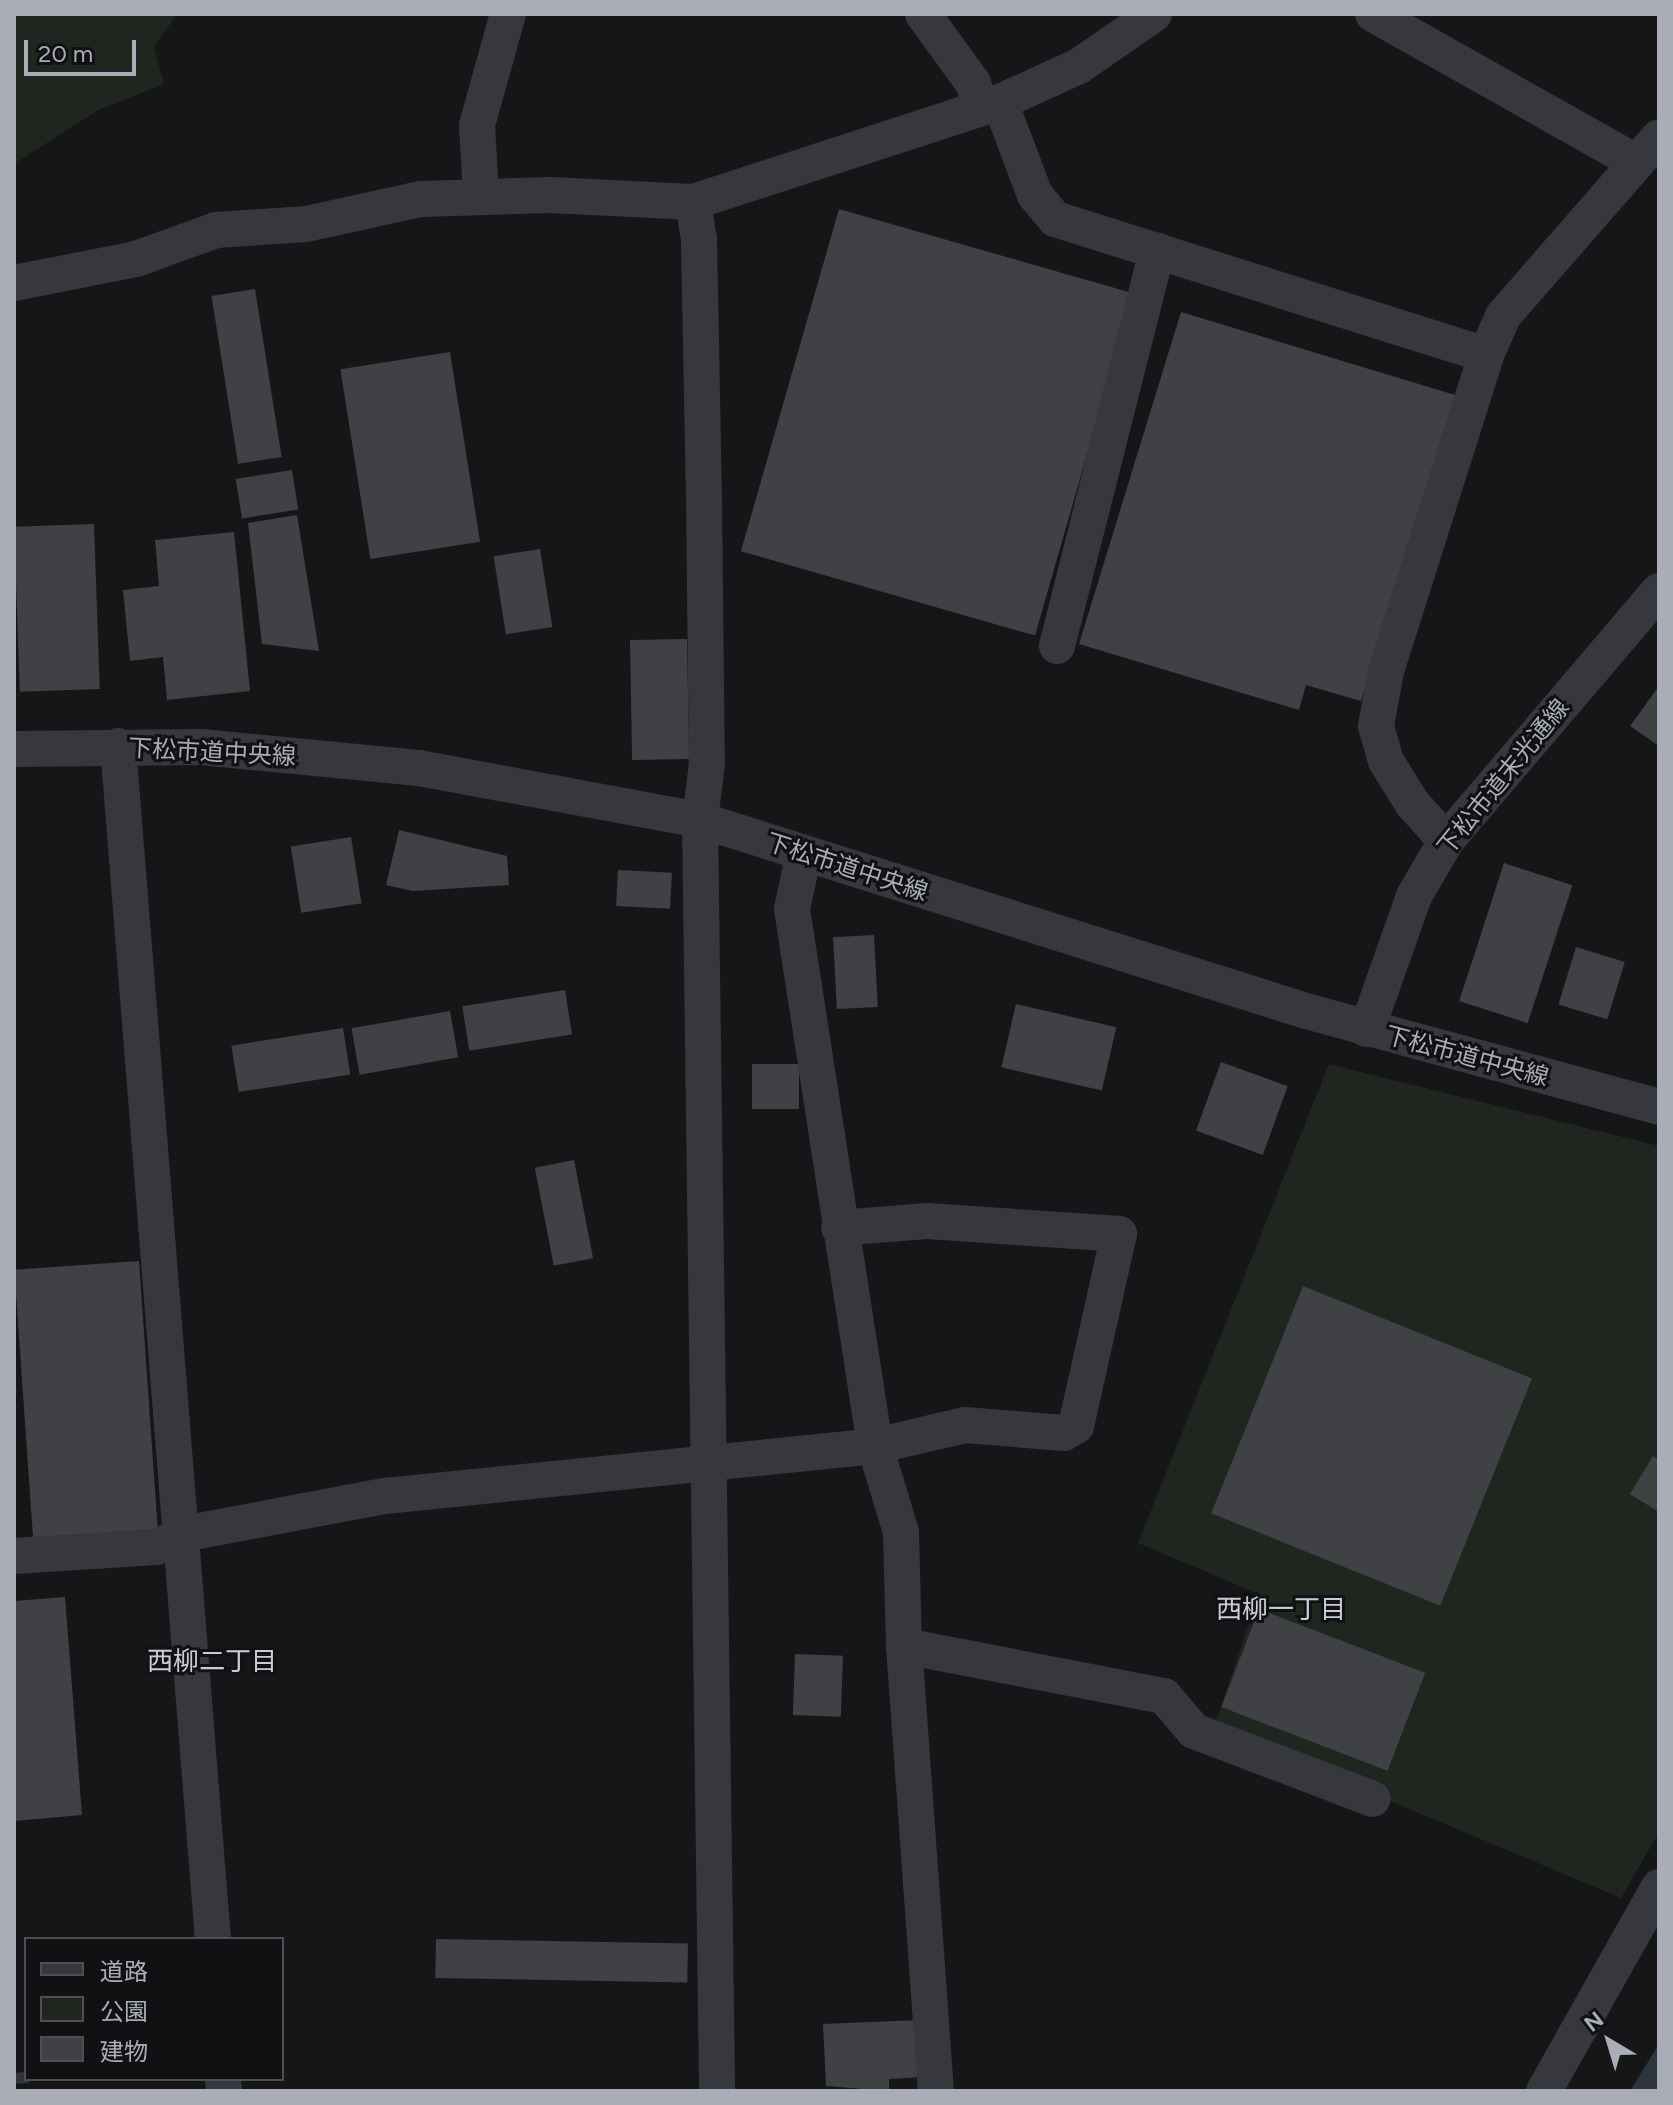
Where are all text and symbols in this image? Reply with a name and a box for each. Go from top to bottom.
scale bar [28,24,140,74]
text: 20 m [38,39,93,68]
street label: 下松市道末光通線 [1431,693,1575,861]
street label: 下松市道中央線 [127,733,297,771]
street label: 下松市道中央線 [763,827,931,907]
street label: 下松市道中央線 [1382,1020,1552,1092]
district label: 西柳一丁目 [1216,1594,1346,1626]
district label: 西柳二丁目 [147,1646,277,1678]
legend [24,1937,284,2081]
text: 道路 [100,1957,148,1986]
text: 公園 [100,1997,148,2026]
north arrow [1569,2001,1649,2081]
text: N [1579,2006,1609,2038]
text: 建物 [100,2037,148,2066]

